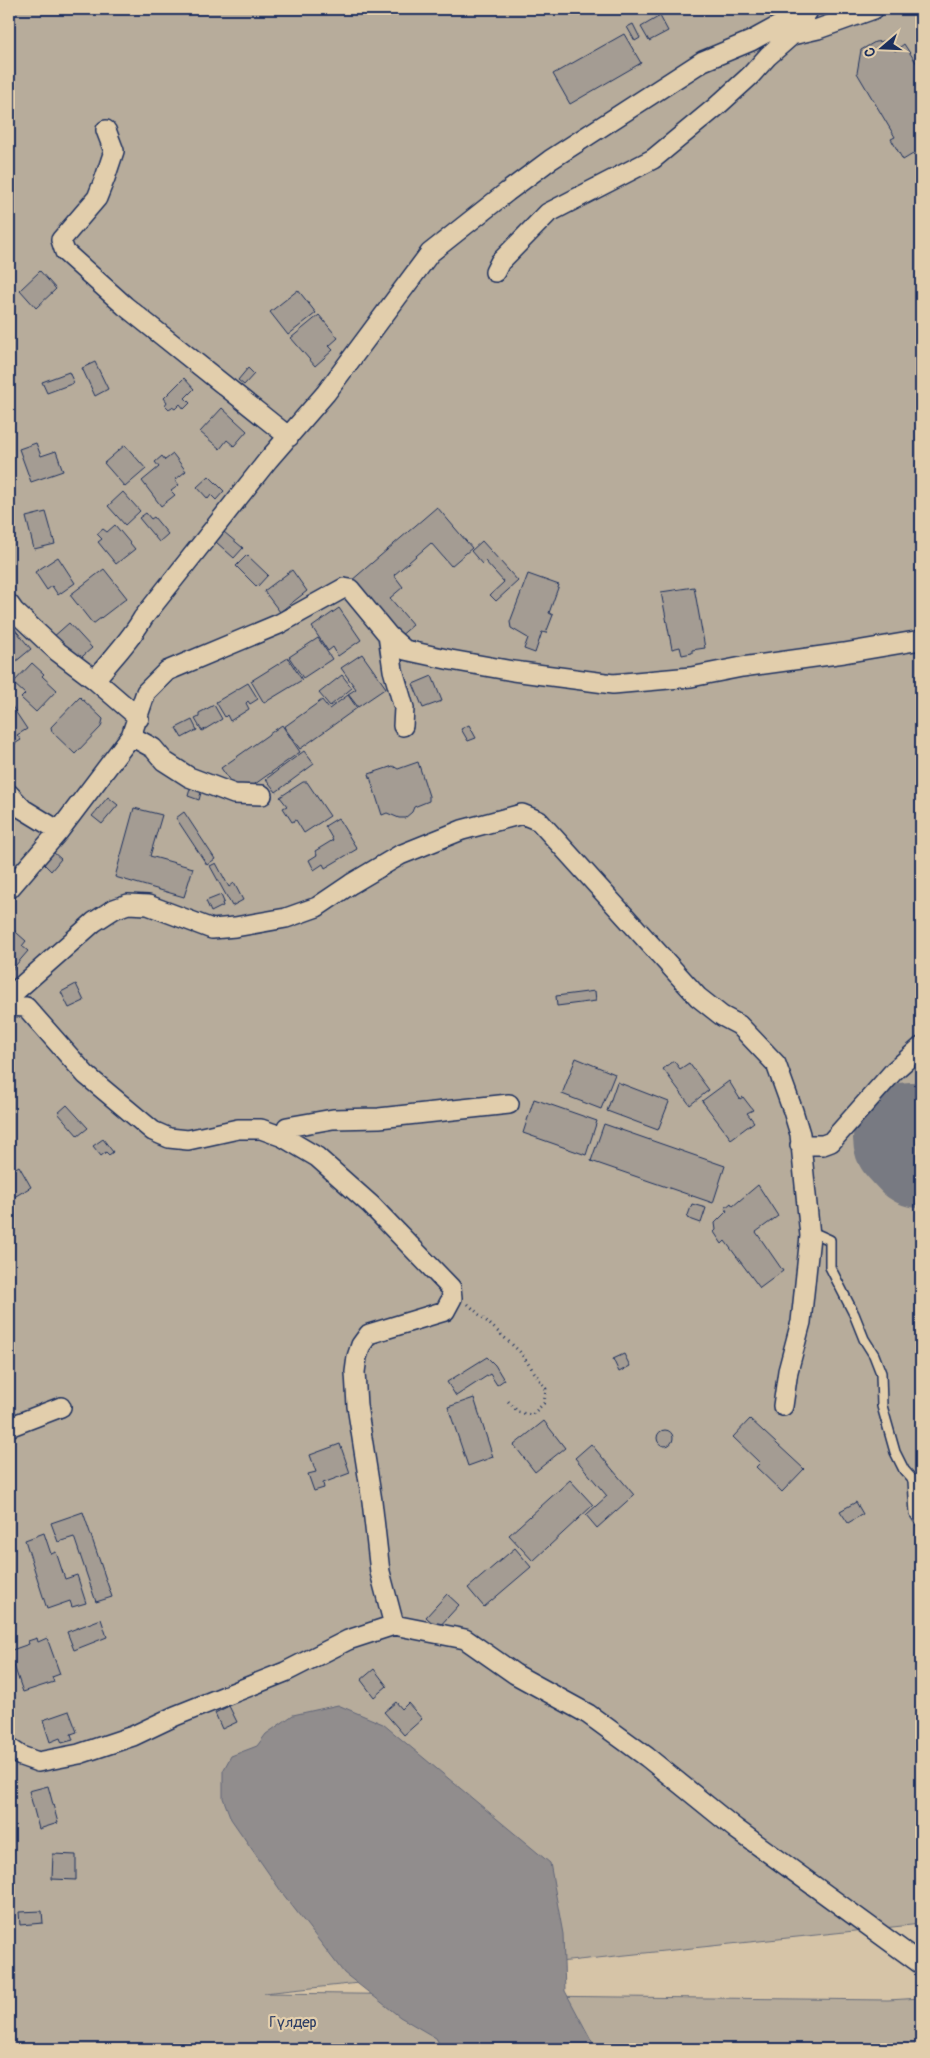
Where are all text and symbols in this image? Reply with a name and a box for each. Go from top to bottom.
north arrow [858,22,908,72]
text: С [861,45,880,59]
park label: Гүлдер [269,2013,317,2032]

